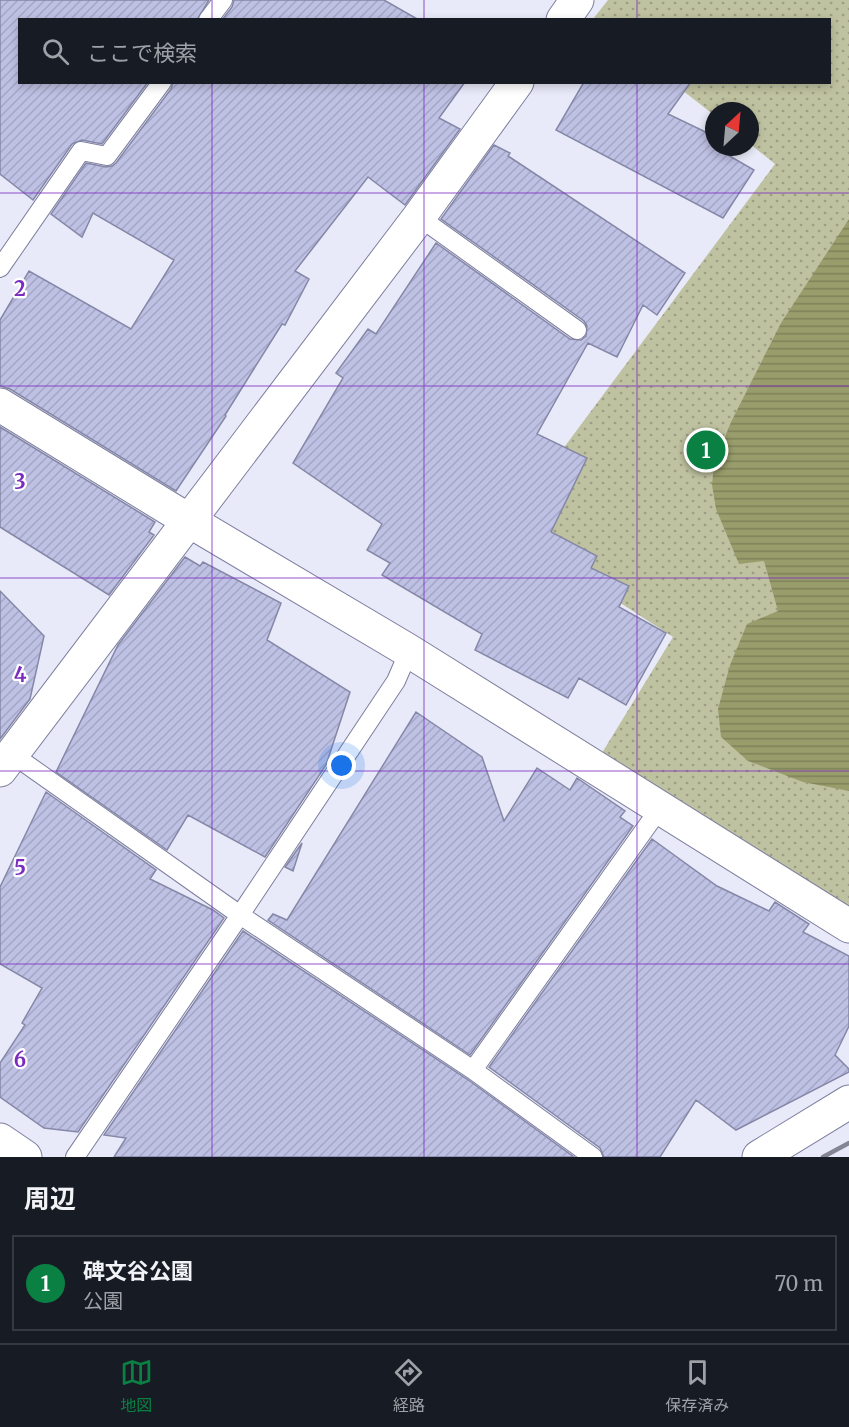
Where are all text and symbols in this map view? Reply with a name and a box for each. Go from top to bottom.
search box [18,18,831,84]
icon: search [39,35,72,68]
text: ここで検索 [87,39,197,67]
north arrow [705,102,759,156]
text: 2 [14,276,26,301]
pin: 1 [686,428,726,472]
text: 3 [14,469,26,494]
text: 4 [14,662,27,687]
your location [327,751,356,780]
text: 5 [14,855,26,880]
text: 6 [14,1047,26,1072]
text: 周辺 [24,1182,76,1215]
text: 碑文谷公園 [83,1257,193,1285]
text: 1 [41,1271,50,1296]
text: 70 m [775,1271,823,1296]
text: 公園 [83,1288,123,1313]
tab: 地図 [120,1356,153,1416]
tab: 経路 [392,1356,425,1416]
tab: 保存済み [665,1356,729,1416]

